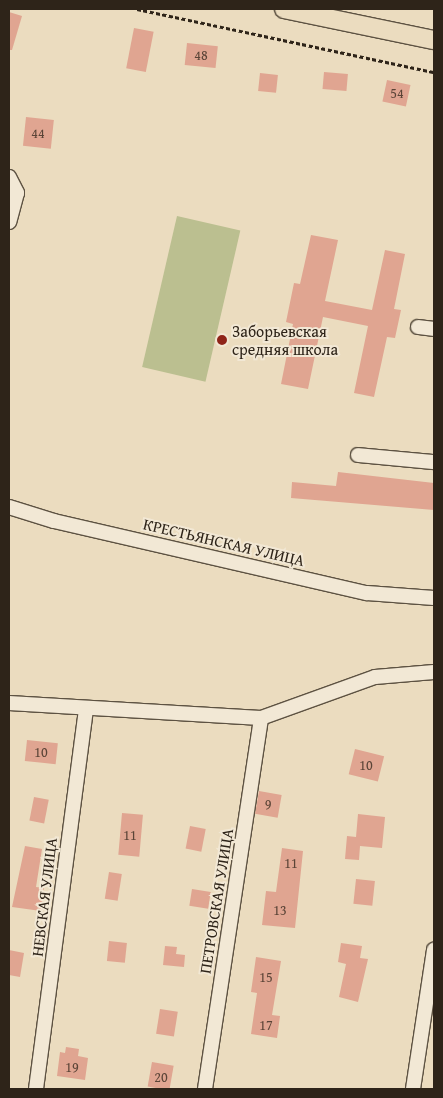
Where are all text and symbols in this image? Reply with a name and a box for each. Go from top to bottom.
house number: 48 [194,47,208,63]
house number: 54 [390,85,404,101]
house number: 44 [31,125,45,141]
place label: Заборьевская средняя школа [232,321,338,359]
marker: Заборьевская средняя школа [216,334,228,346]
street label: КРЕСТЬЯНСКАЯ УЛИЦА [141,514,307,570]
house number: 10 [34,744,48,760]
house number: 10 [359,757,373,773]
house number: 9 [265,796,271,812]
house number: 11 [123,827,137,843]
street label: ПЕТРОВСКАЯ УЛИЦА [195,827,237,975]
street label: НЕВСКАЯ УЛИЦА [27,836,61,958]
house number: 11 [284,855,298,871]
house number: 13 [273,902,287,918]
house number: 15 [259,969,273,985]
house number: 17 [259,1017,273,1033]
house number: 19 [65,1059,79,1075]
house number: 20 [154,1069,168,1085]

